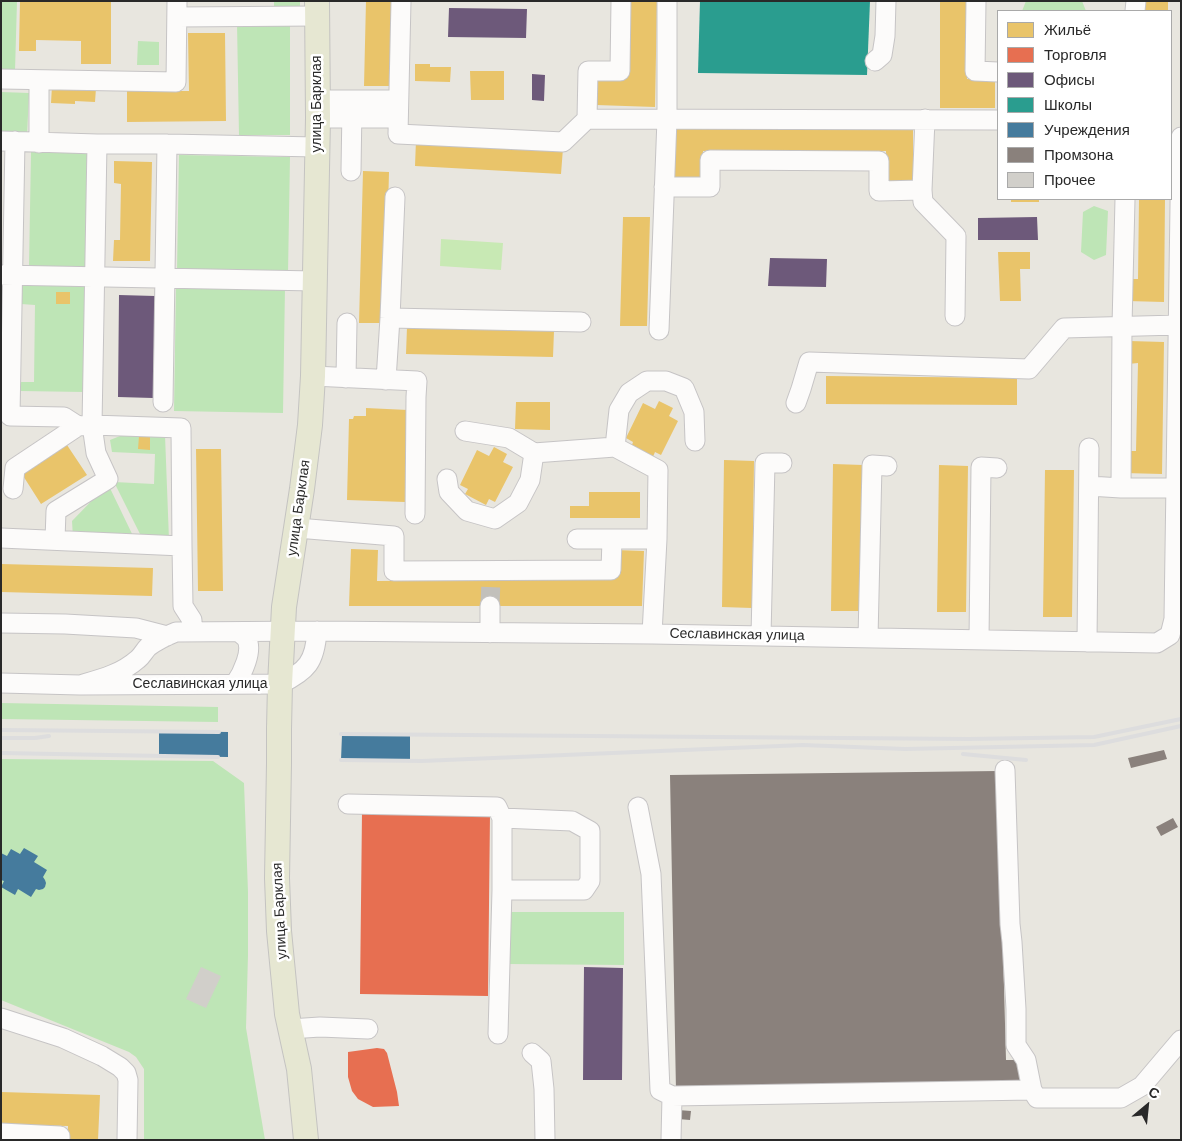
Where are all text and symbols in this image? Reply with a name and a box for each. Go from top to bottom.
legend [997,10,1172,200]
text: Жильё [1044,21,1091,38]
text: Торговля [1044,46,1107,63]
street label: улица Барклая [309,56,325,152]
text: Офисы [1044,71,1095,88]
text: Школы [1044,96,1092,113]
text: Учреждения [1044,121,1130,138]
text: Промзона [1044,146,1113,163]
text: Прочее [1044,171,1096,188]
street label: улица Барклая [284,459,314,557]
street label: Сеславинская улица [669,625,805,645]
street label: Сеславинская улица [132,676,268,692]
street label: улица Барклая [269,862,291,960]
north arrow [1122,1081,1172,1131]
text: С [1146,1083,1162,1102]

